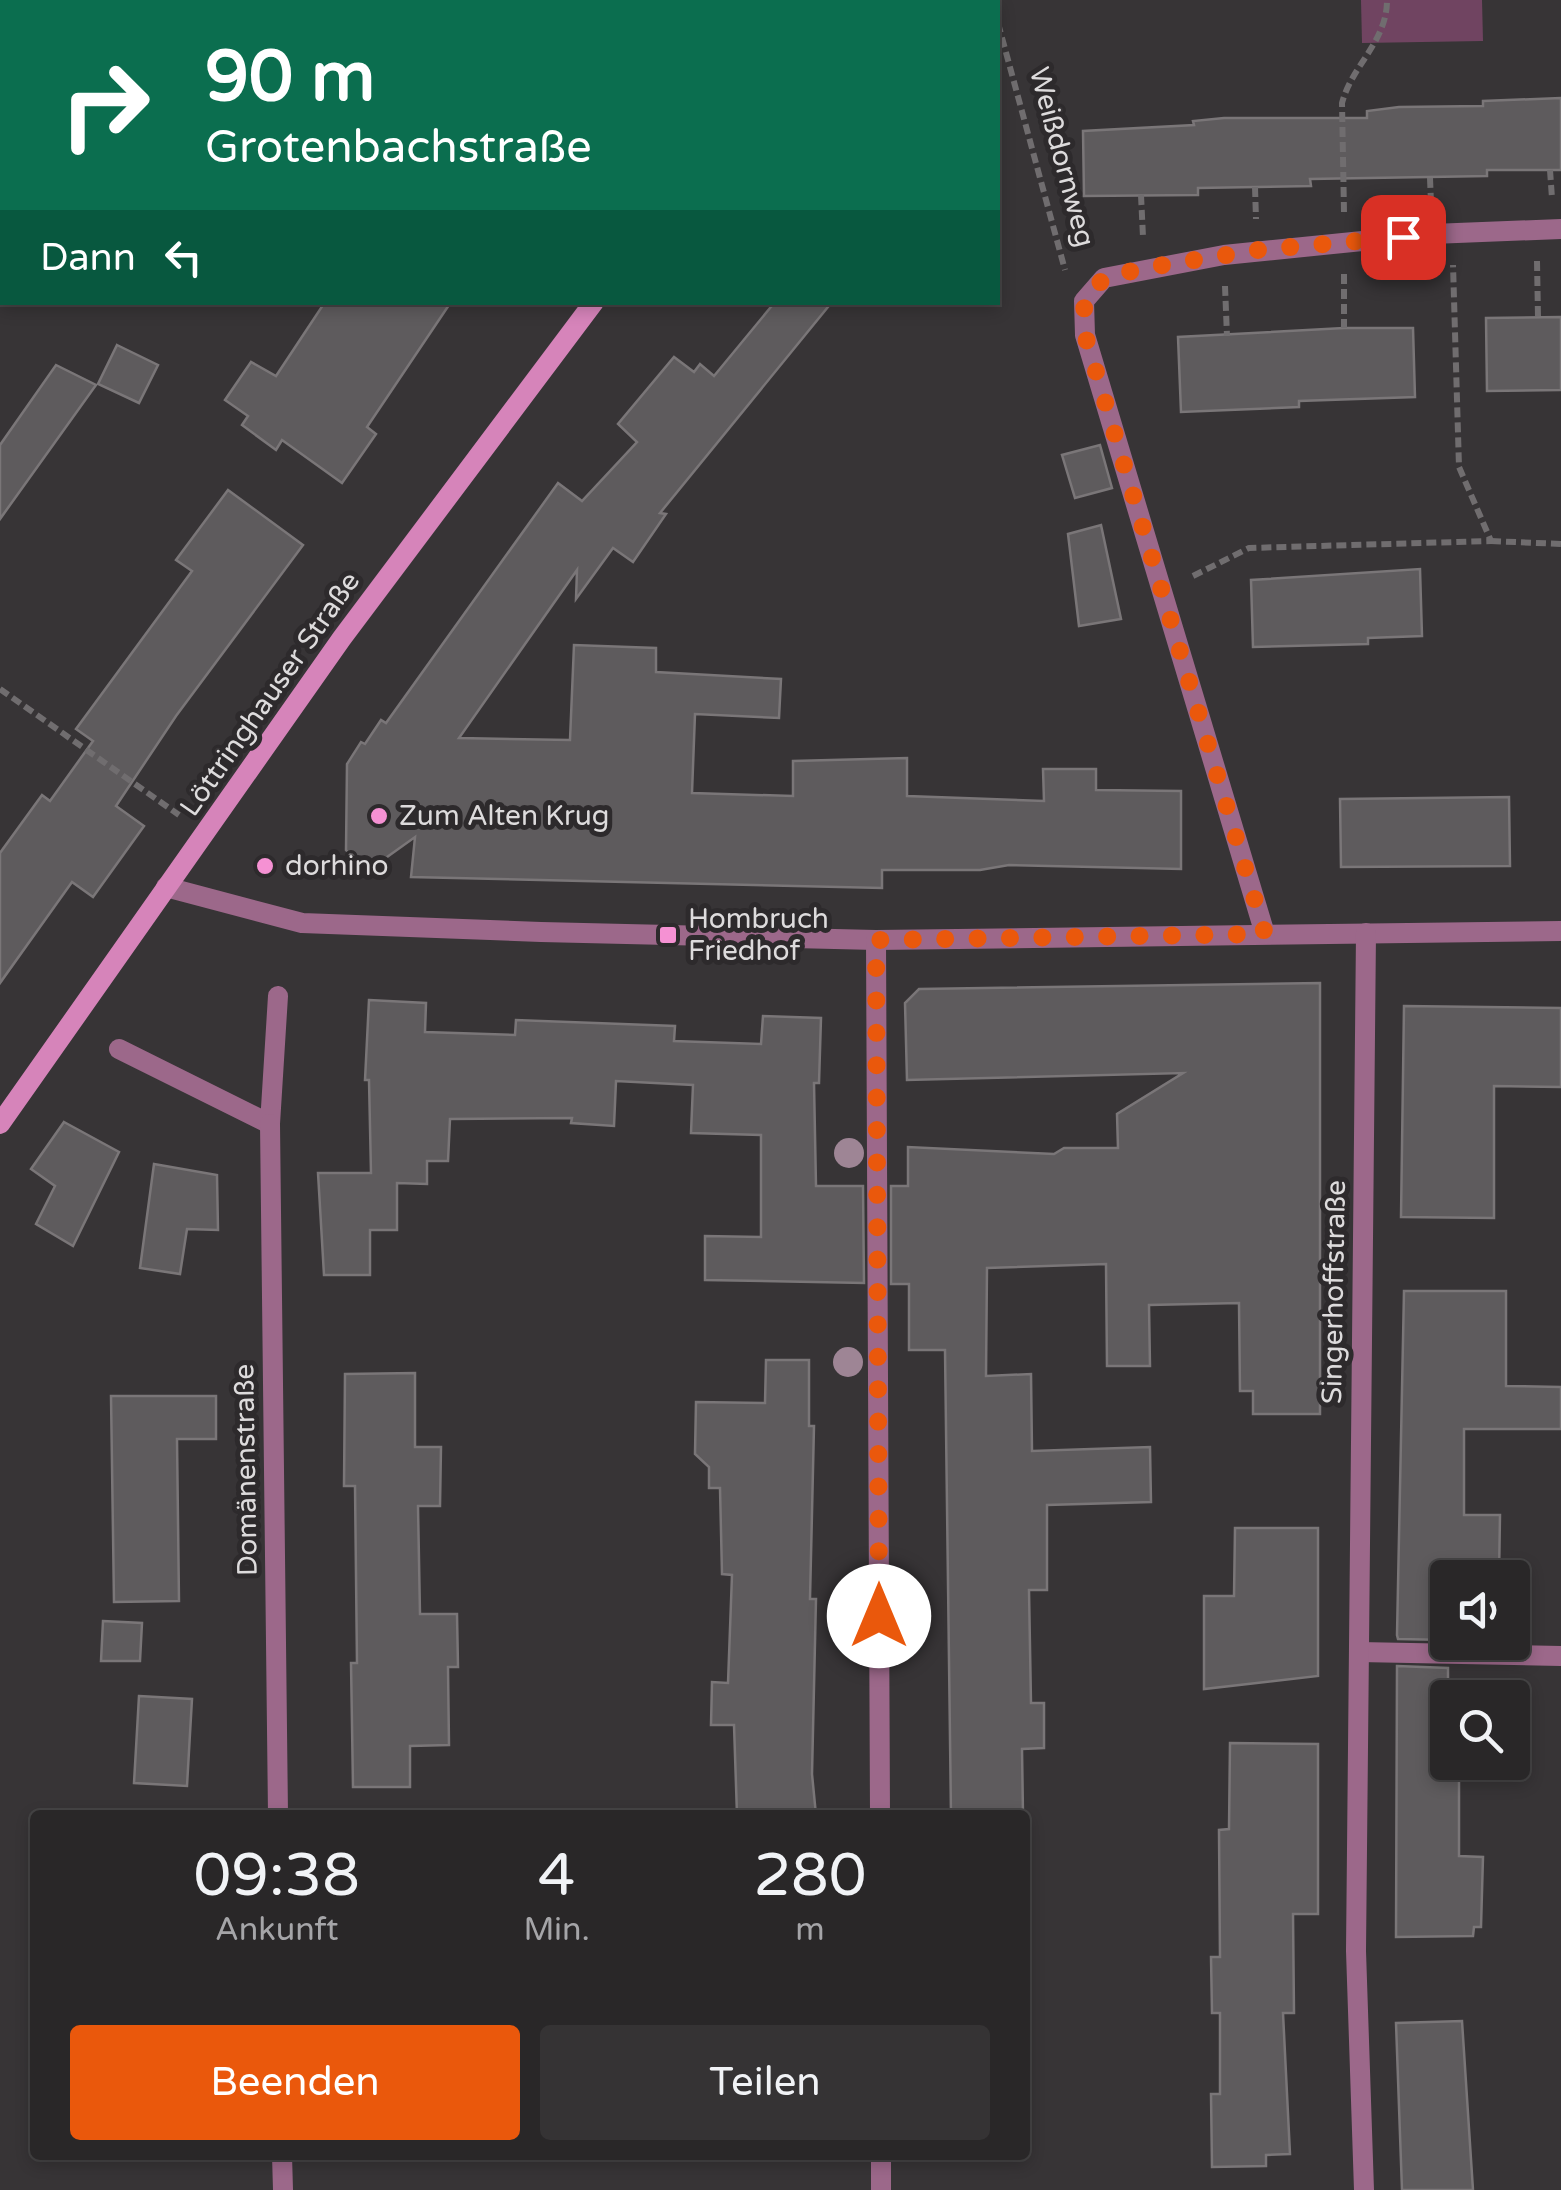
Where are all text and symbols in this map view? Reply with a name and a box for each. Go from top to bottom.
text: 90 m [205,36,375,120]
icon: right [40,40,170,170]
street label: Weißdornweg [1022,63,1102,251]
text: Grotenbachstraße [205,121,592,175]
pin [1361,195,1446,280]
icon: arrive [1376,210,1431,265]
icon: left [156,230,211,285]
text: Dann [40,235,136,281]
street label: Löttringhauser Straße [173,565,367,823]
place label: Zum Alten Krug [399,799,609,833]
marker: Zum Alten Krug [368,805,390,827]
place label: dorhino [285,849,389,883]
marker: dorhino [254,855,276,877]
place label: Hombruch Friedhof [688,902,829,968]
marker: Hombruch Friedhof [657,924,679,946]
street label: Singerhoffstraße [1315,1180,1353,1404]
street label: Domänenstraße [227,1364,265,1576]
map controls [1430,1560,1530,1780]
button: sound [1430,1560,1530,1660]
position arrow [827,1564,931,1668]
button: search [1430,1680,1530,1780]
text: 09:38 [194,1840,360,1912]
text: 4 [538,1840,575,1912]
text: 280 [753,1840,866,1912]
text: Ankunft [215,1911,338,1949]
text: Min. [523,1911,590,1949]
text: m [795,1911,825,1949]
button: Beenden [70,2025,520,2140]
button: Teilen [540,2025,990,2140]

